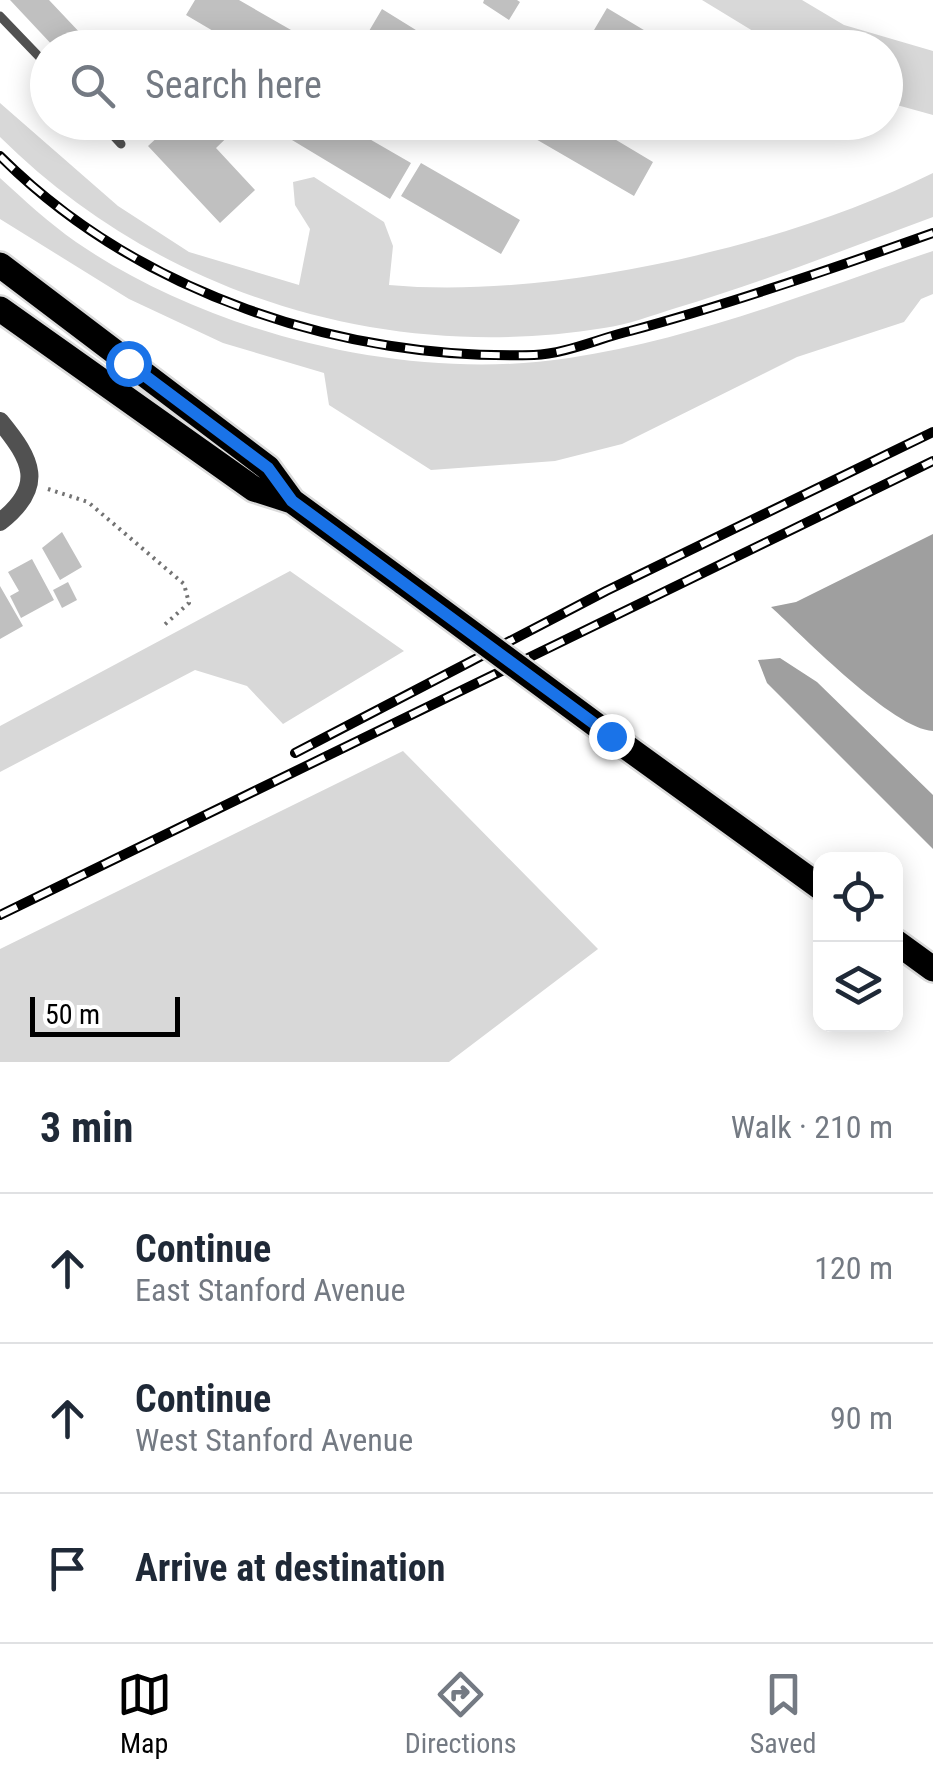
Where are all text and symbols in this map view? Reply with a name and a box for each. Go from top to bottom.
search box [30,30,903,140]
icon: search [65,58,120,113]
text: Search here [145,63,322,107]
route start [106,341,152,387]
route end [589,714,635,760]
map controls [813,852,903,1032]
button: locate [813,852,903,942]
button: layers [813,942,903,1032]
scale bar [30,992,180,1036]
text: 50 m [45,998,100,1031]
text: 3 min [40,1103,133,1152]
text: Walk · 210 m [731,1108,893,1146]
text: Continue [135,1227,271,1271]
icon: ahead [40,1241,95,1296]
text: 120 m [814,1249,893,1287]
text: East Stanford Avenue [135,1271,406,1309]
text: Continue [135,1377,271,1421]
icon: ahead [40,1391,95,1446]
text: 90 m [830,1399,893,1437]
text: West Stanford Avenue [135,1421,413,1459]
icon: arrive [40,1541,95,1596]
text: Arrive at destination [135,1546,445,1590]
tab: Map [117,1667,172,1760]
tab: Directions [405,1667,517,1760]
tab: Saved [750,1667,816,1760]

